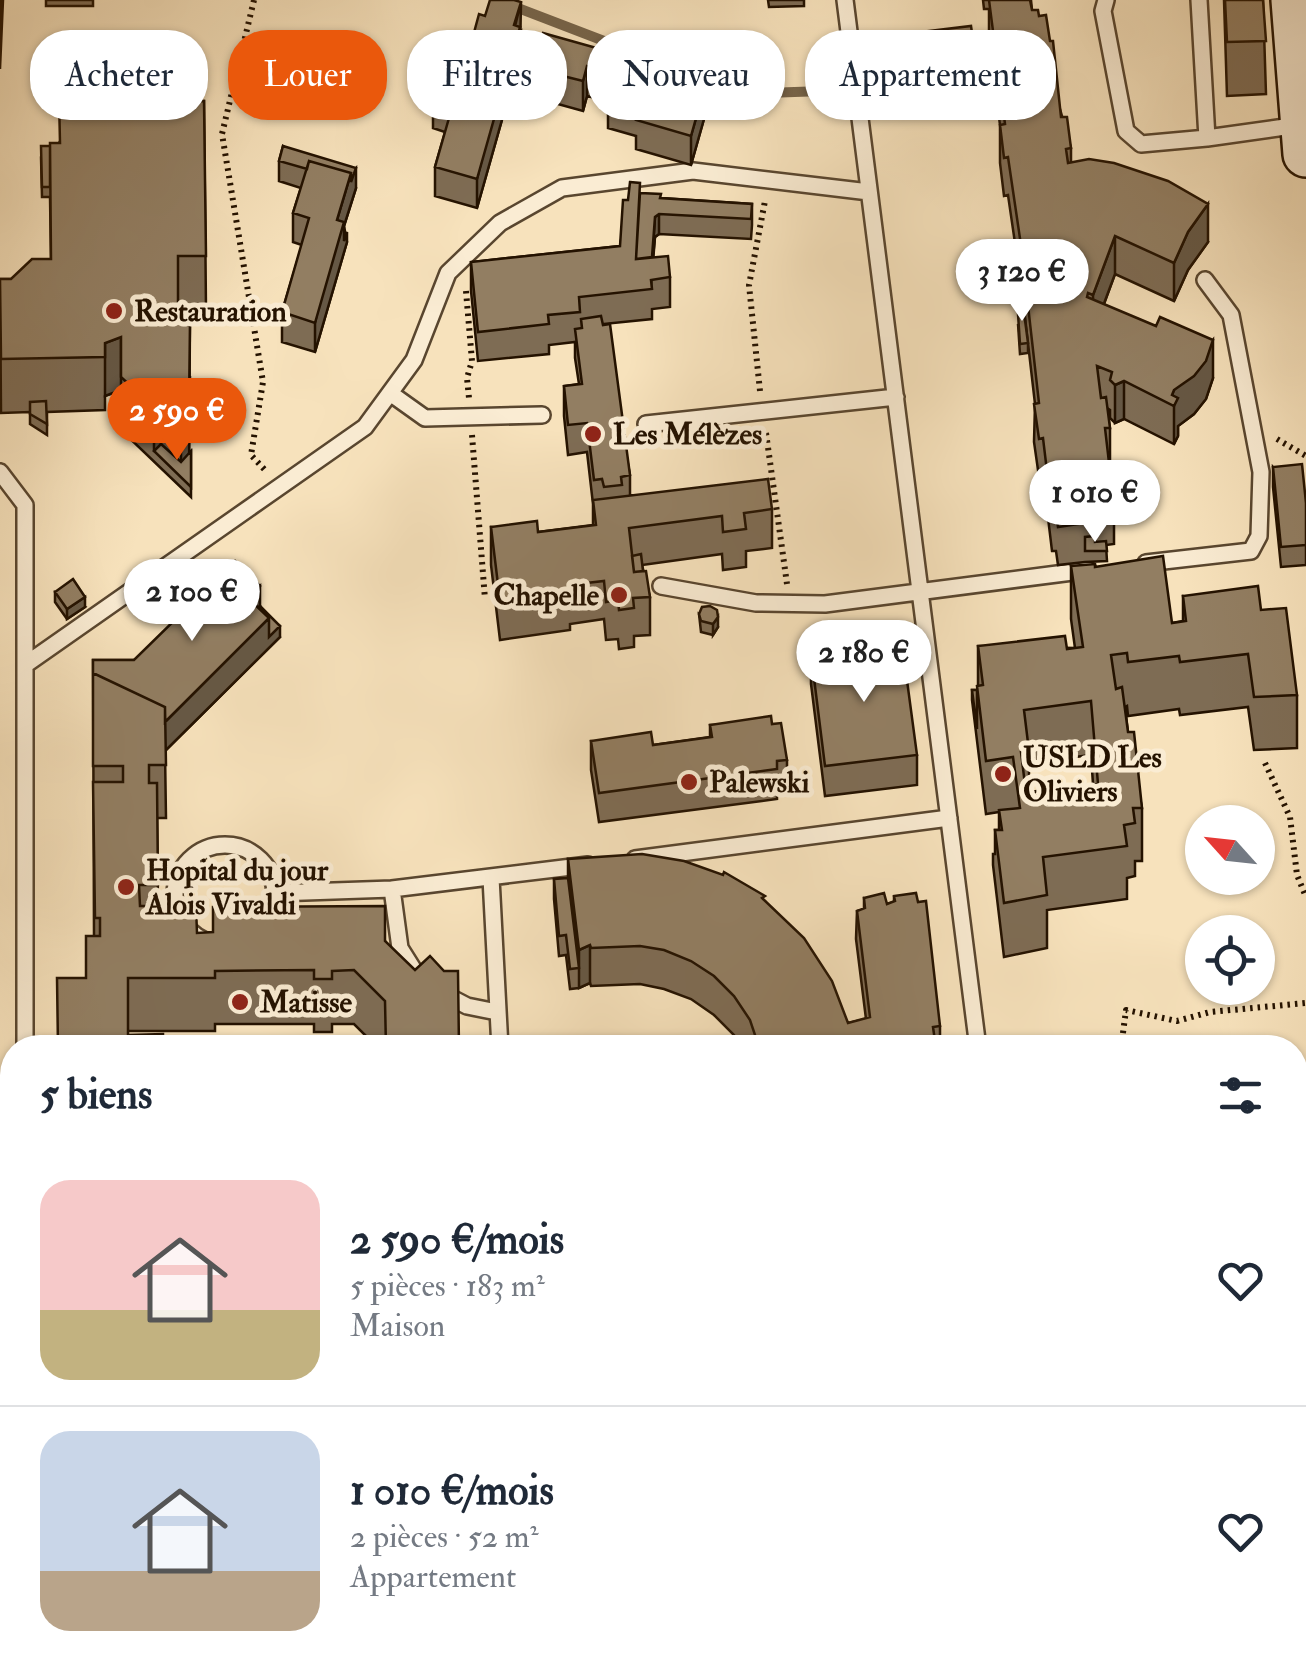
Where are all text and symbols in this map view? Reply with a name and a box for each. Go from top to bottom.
chip: Acheter [30,30,208,120]
chip: Louer [228,30,387,120]
chip: Filtres [407,30,567,120]
chip: Nouveau [587,30,785,120]
chip: Appartement [805,30,1056,120]
pin: 3 120 € [930,239,1114,324]
text: 3 120 € [978,251,1066,291]
place label: Restauration [134,293,287,330]
marker: Restauration [103,300,125,322]
pin: 2 590 € [85,378,269,463]
text: 2 590 € [129,390,225,430]
place label: Les Mélèzes [613,416,762,453]
marker: Les Mélèzes [582,423,604,445]
pin: 1 010 € [1003,460,1187,545]
text: 1 010 € [1051,472,1139,512]
pin: 2 100 € [100,559,284,644]
text: 2 100 € [146,571,238,611]
place label: Chapelle [493,577,599,614]
marker: Chapelle [608,584,630,606]
pin: 2 180 € [772,620,956,705]
text: 2 180 € [818,632,910,672]
place label: USLD Les Oliviers [1023,739,1162,810]
marker: USLD Les Oliviers [992,763,1014,785]
place label: Palewski [709,764,809,801]
marker: Palewski [678,771,700,793]
north arrow [1185,805,1275,895]
map controls [1185,805,1275,1005]
place label: Hopital du jour Alois Vivaldi [144,852,329,923]
marker: Hopital du jour Alois Vivaldi [115,876,137,898]
button: locate [1185,915,1275,1005]
place label: Matisse [259,984,352,1021]
marker: Matisse [229,991,251,1013]
icon: filters [1213,1068,1268,1123]
text: 5 biens [40,1069,152,1121]
text: 2 590 €/mois [350,1214,564,1266]
icon: home [120,1220,240,1340]
icon: heart [1213,1253,1268,1308]
text: 5 pièces · 183 m² [350,1266,545,1306]
text: Maison [350,1306,445,1346]
text: 1 010 €/mois [350,1465,554,1517]
icon: home [120,1471,240,1591]
icon: heart [1213,1504,1268,1559]
text: 2 pièces · 52 m² [350,1517,538,1557]
text: Appartement [350,1557,516,1597]

